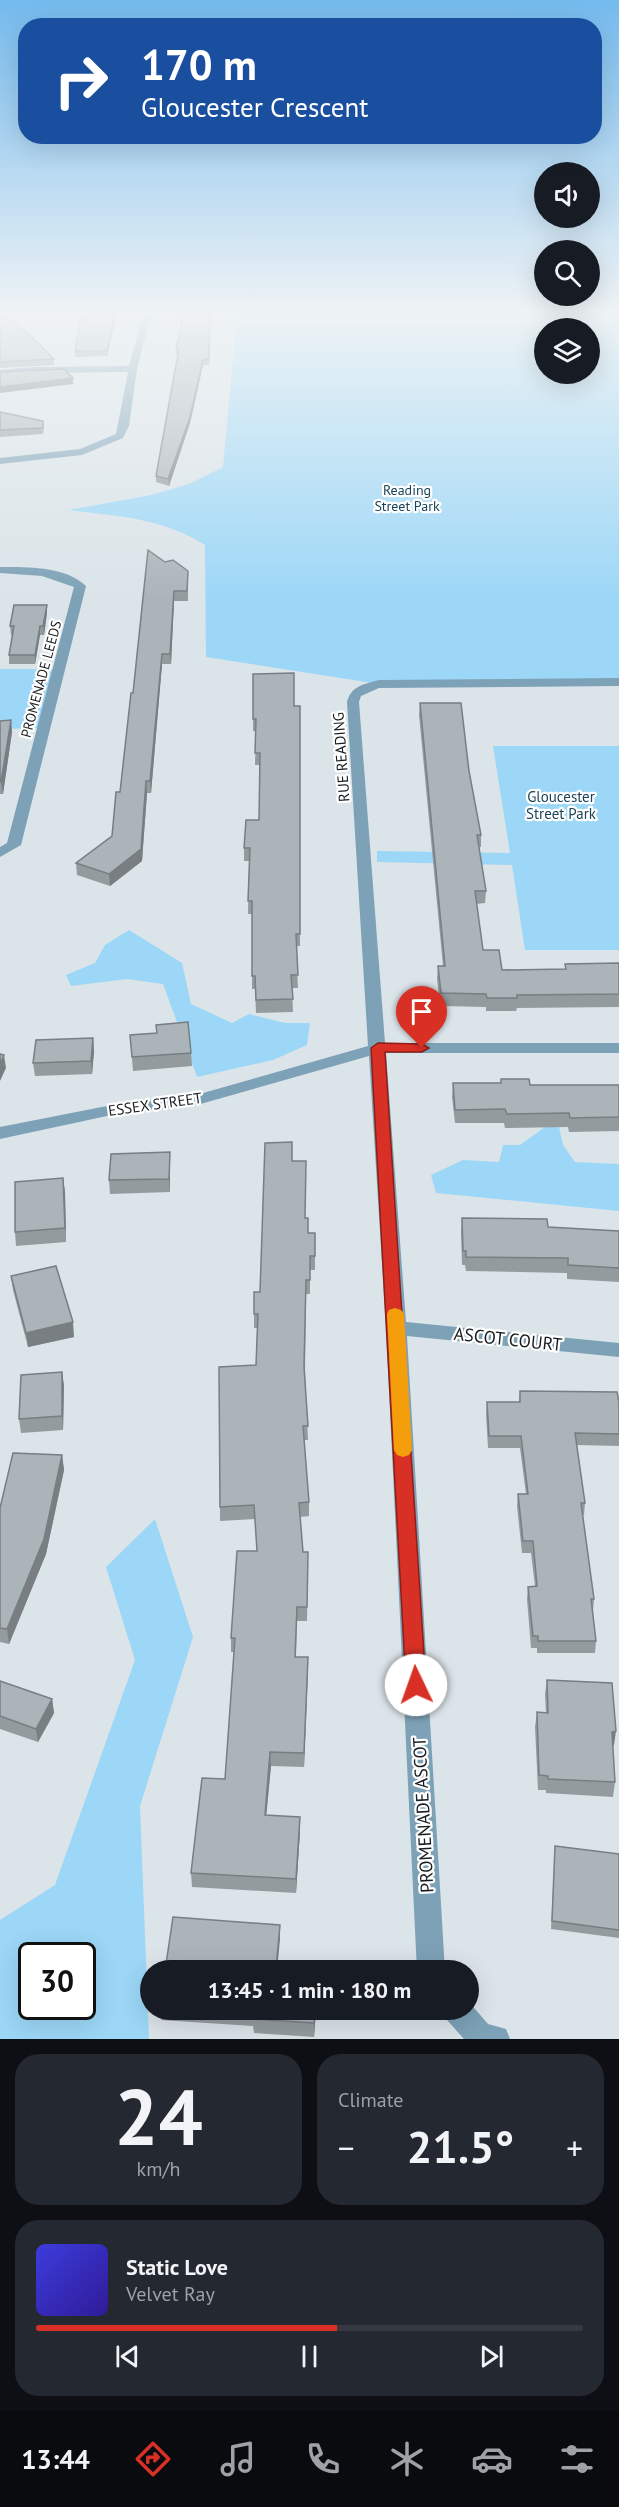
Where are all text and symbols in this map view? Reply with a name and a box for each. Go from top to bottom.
text: 170 m [141,37,257,92]
icon: right [42,42,120,120]
text: Gloucester Crescent [141,90,368,124]
map controls [534,162,600,384]
button: sound [534,162,600,228]
button: search [534,240,600,306]
button: layers [534,318,600,384]
park label: Reading Street Park [374,481,440,515]
street label: PROMENADE LEEDS [17,618,65,740]
street label: RUE READING [328,711,354,803]
park label: Gloucester Street Park [526,787,597,823]
pin [396,986,447,1048]
icon: arrive [405,995,438,1028]
street label: ESSEX STREET [107,1088,204,1120]
street label: ASCOT COURT [453,1322,563,1356]
position arrow [384,1653,448,1717]
street label: PROMENADE ASCOT [407,1737,439,1893]
speed limit sign: 30 [18,1942,96,2020]
text: 13:45 · 1 min · 180 m [208,1976,411,2004]
text: 24 [114,2066,203,2167]
text: Climate [338,2087,404,2113]
text: 21.5° [407,2117,514,2175]
text: − [338,2126,355,2169]
text: + [566,2126,583,2169]
text: km/h [137,2156,180,2182]
text: Static Love [126,2253,228,2281]
text: Velvet Ray [126,2281,215,2307]
icon: previous [111,2340,144,2373]
icon: pause [293,2340,326,2373]
icon: next [475,2340,508,2373]
icon: directions [132,2438,174,2480]
icon: music [217,2438,259,2480]
icon: phone [302,2438,344,2480]
icon: climate [386,2438,428,2480]
icon: car [471,2438,513,2480]
icon: filters [556,2438,598,2480]
text: 13:44 [21,2442,90,2476]

